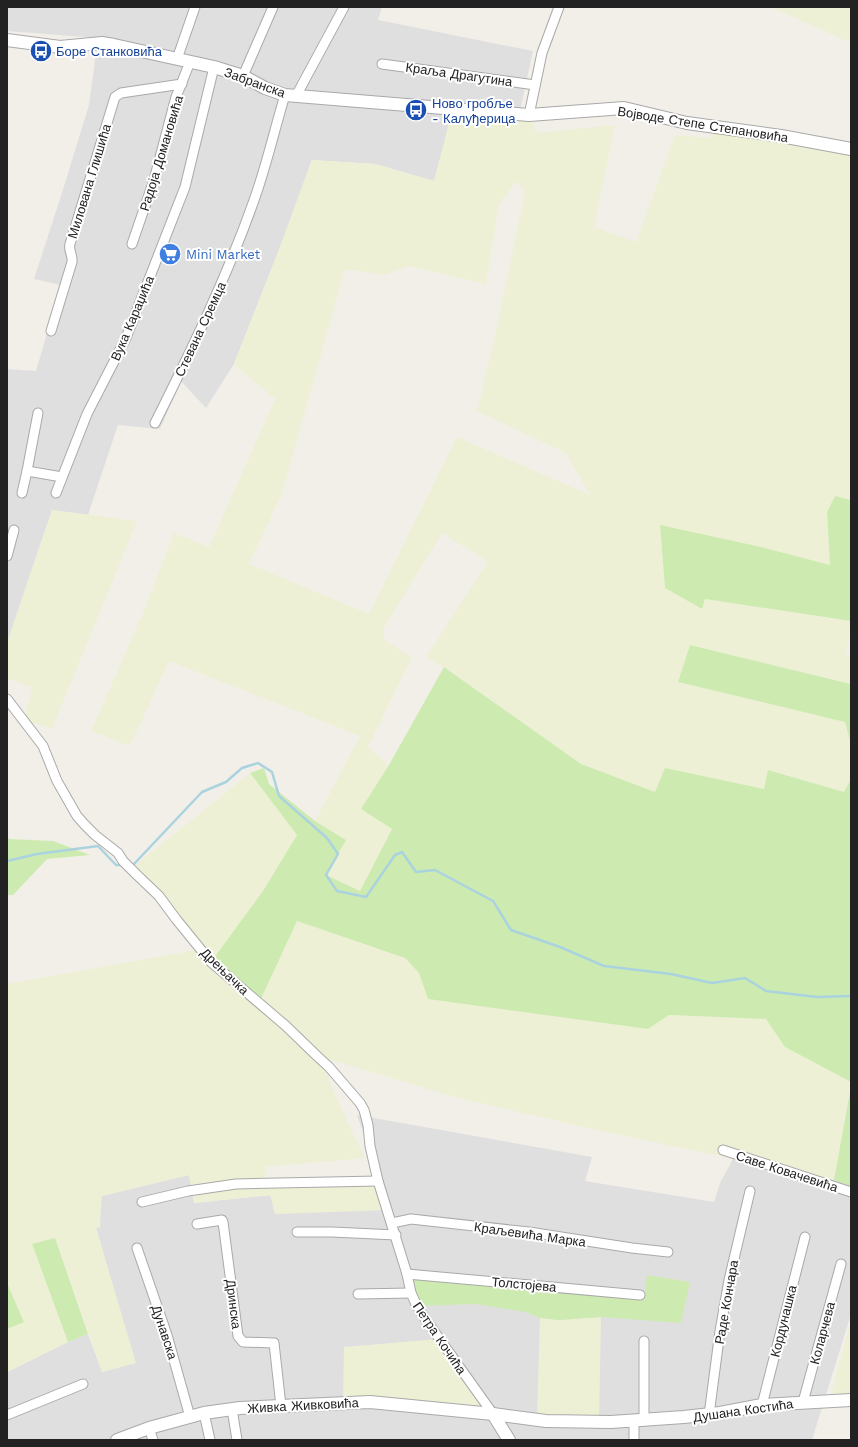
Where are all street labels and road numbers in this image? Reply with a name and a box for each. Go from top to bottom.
street label: Краља Драгутина [405,60,514,90]
street label: Забранска [222,64,288,101]
street label: Радоја Домановића [137,93,186,213]
street label: Војводе Степе Степановића [617,104,790,146]
street label: Милована Глишића [65,121,114,240]
street label: Вука Караџића [108,273,157,363]
street label: Стевана Сремца [172,279,229,379]
street label: Дрењачка [198,945,252,998]
street label: Саве Ковачевића [734,1148,840,1195]
street label: Краљевића Марка [473,1219,588,1250]
street label: Раде Кончара [712,1258,741,1345]
street label: Толстојева [491,1274,558,1295]
street label: Дринска [223,1278,244,1331]
street label: Кордунашка [767,1283,800,1359]
street label: Петра Кочића [410,1299,470,1378]
street label: Коларчева [807,1299,838,1366]
street label: Дунавска [149,1303,181,1362]
street label: Живка Живковића [247,1395,360,1416]
street label: Душана Костића [692,1396,795,1425]

